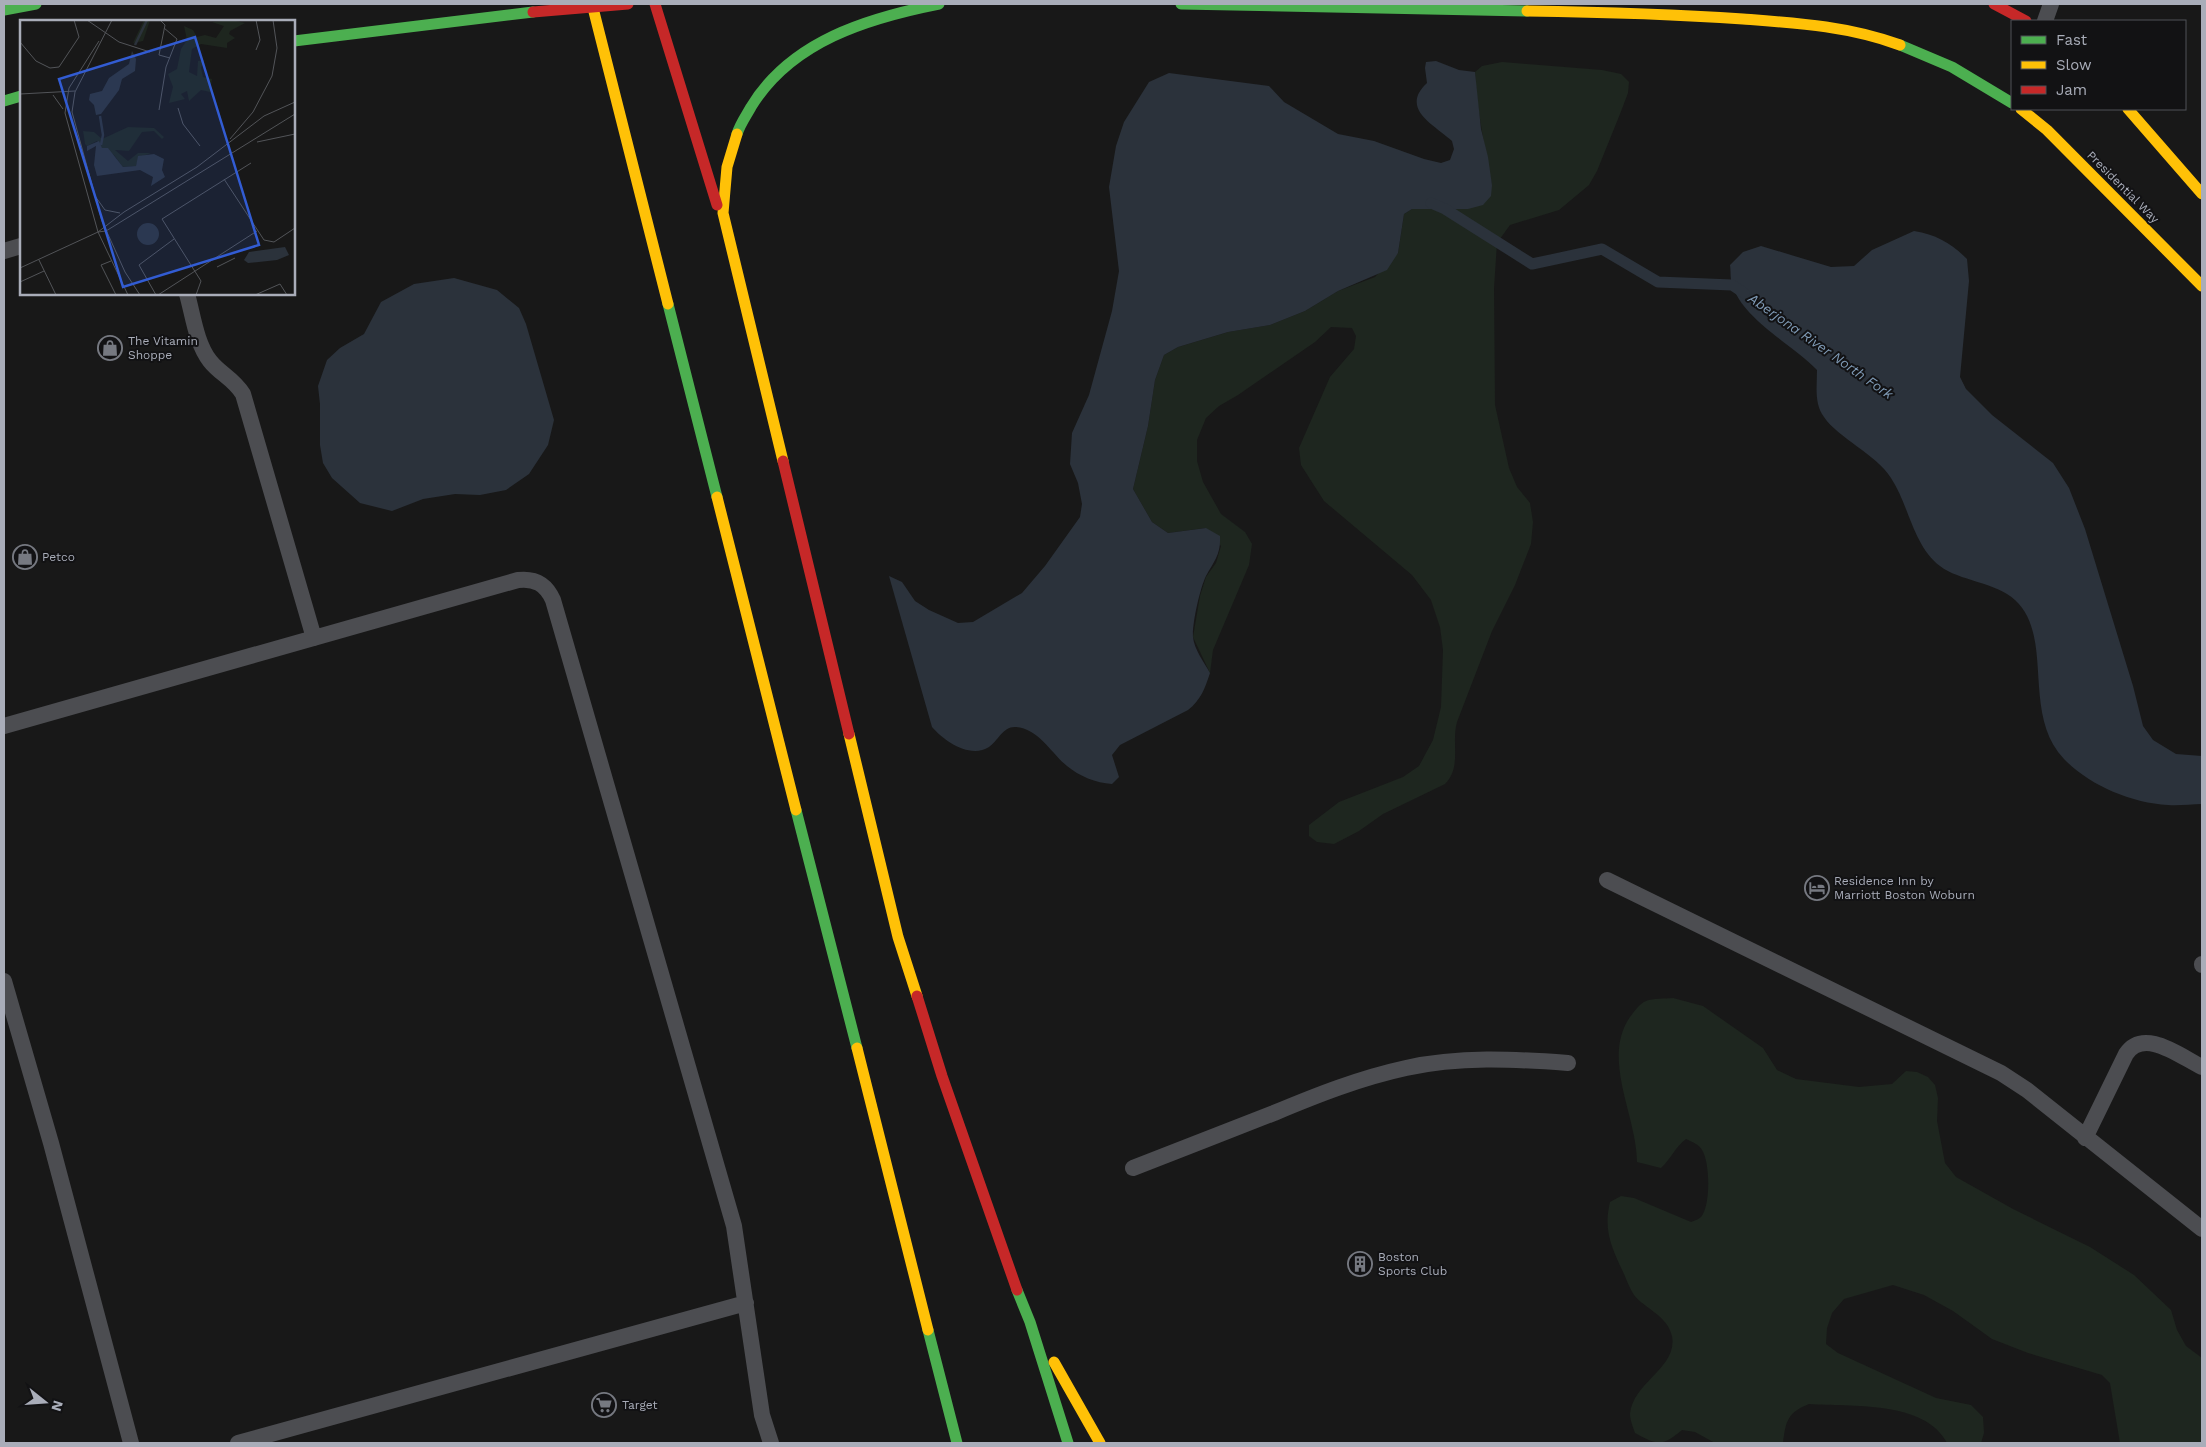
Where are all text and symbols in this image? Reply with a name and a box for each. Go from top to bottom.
inset map [20,20,295,295]
legend [2011,20,2186,110]
text: Fast [2056,31,2088,49]
text: Slow [2056,56,2092,74]
text: Jam [2056,81,2087,99]
street label: Presidential Way [2084,148,2162,226]
water label: Aberjona River North Fork [1745,289,1897,402]
place label: The Vitamin Shoppe [128,334,198,362]
shop icon: The Vitamin Shoppe [97,335,123,361]
shop icon: Petco [12,544,38,570]
place label: Petco [42,550,75,564]
place label: Residence Inn by Marriott Boston Woburn [1834,874,1975,902]
hotel icon: Residence Inn by Marriott Boston Woburn [1804,875,1830,901]
place label: Boston Sports Club [1378,1250,1447,1278]
building icon: Boston Sports Club [1347,1251,1373,1277]
north arrow [20,1377,70,1427]
supermarket icon: Target [591,1392,617,1418]
place label: Target [622,1398,658,1412]
text: N [48,1399,67,1413]

